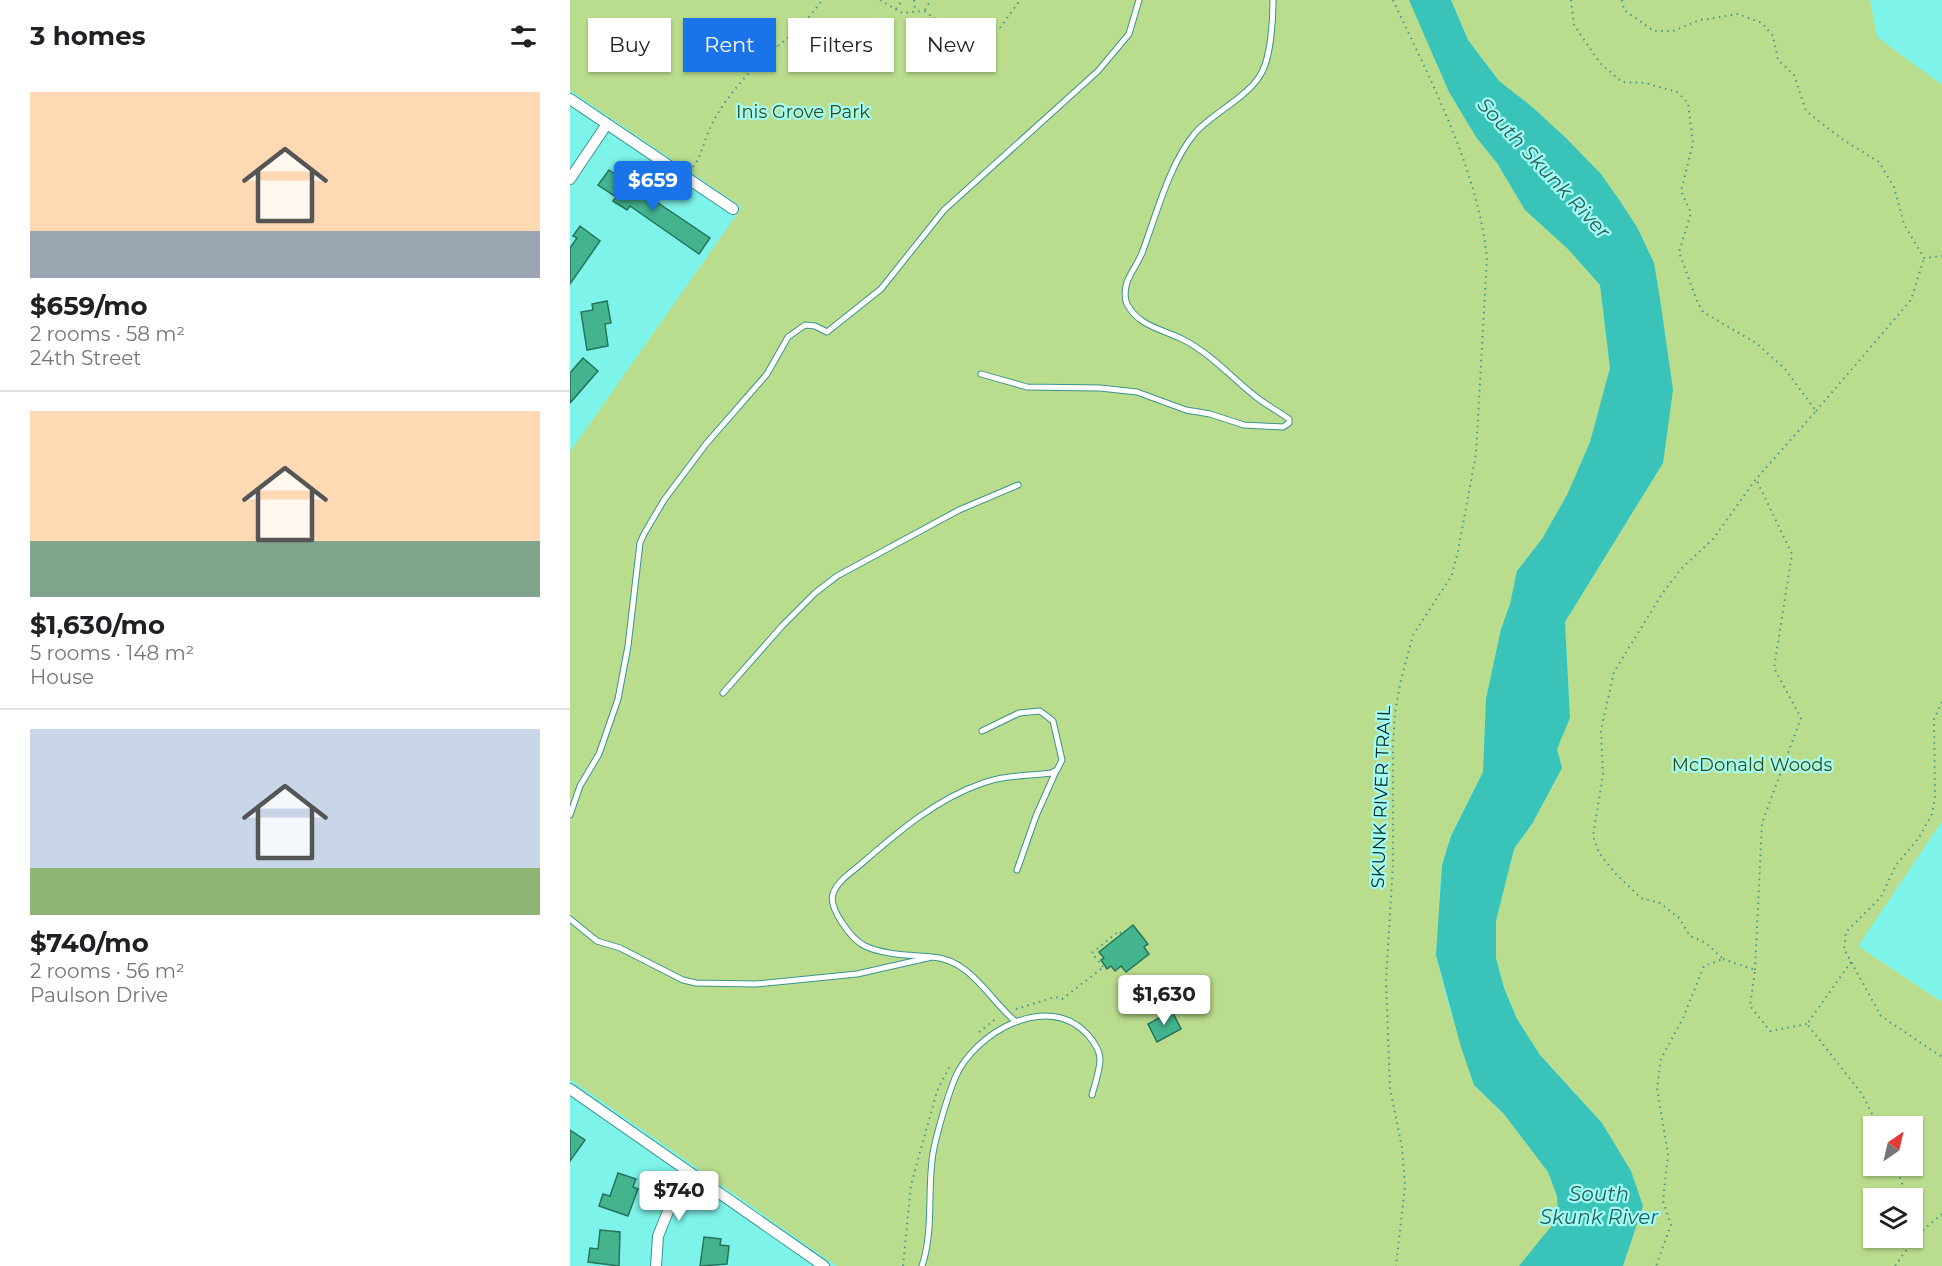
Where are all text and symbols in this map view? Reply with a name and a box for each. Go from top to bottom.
chip: Buy [588,18,671,72]
chip: Rent [683,18,776,72]
chip: Filters [788,18,894,72]
chip: New [906,18,996,72]
text: 3 homes [30,20,145,52]
icon: filters [507,20,540,53]
water label: South Skunk River [1473,93,1616,244]
park label: Inis Grove Park [736,101,870,123]
icon: home [231,131,339,239]
pin: $659 [617,161,689,212]
text: $659 [628,168,678,192]
text: $659/mo [30,290,148,322]
text: 2 rooms · 58 m² [30,322,185,346]
text: 24th Street [30,346,141,370]
icon: home [231,450,339,558]
text: $1,630/mo [30,609,165,641]
text: 5 rooms · 148 m² [30,641,194,665]
text: House [30,665,94,689]
street label: SKUNK RIVER TRAIL [1367,705,1395,889]
park label: McDonald Woods [1672,754,1833,776]
icon: home [231,768,339,876]
text: $740/mo [30,927,149,959]
text: 2 rooms · 56 m² [30,959,185,983]
pin: $1,630 [1115,975,1213,1026]
text: $1,630 [1132,982,1196,1006]
text: Paulson Drive [30,983,168,1007]
north arrow [1863,1116,1923,1176]
map controls [1863,1116,1923,1248]
pin: $740 [643,1171,715,1222]
text: $740 [653,1178,705,1202]
water label: South Skunk River [1540,1182,1659,1229]
button: layers [1863,1188,1923,1248]

